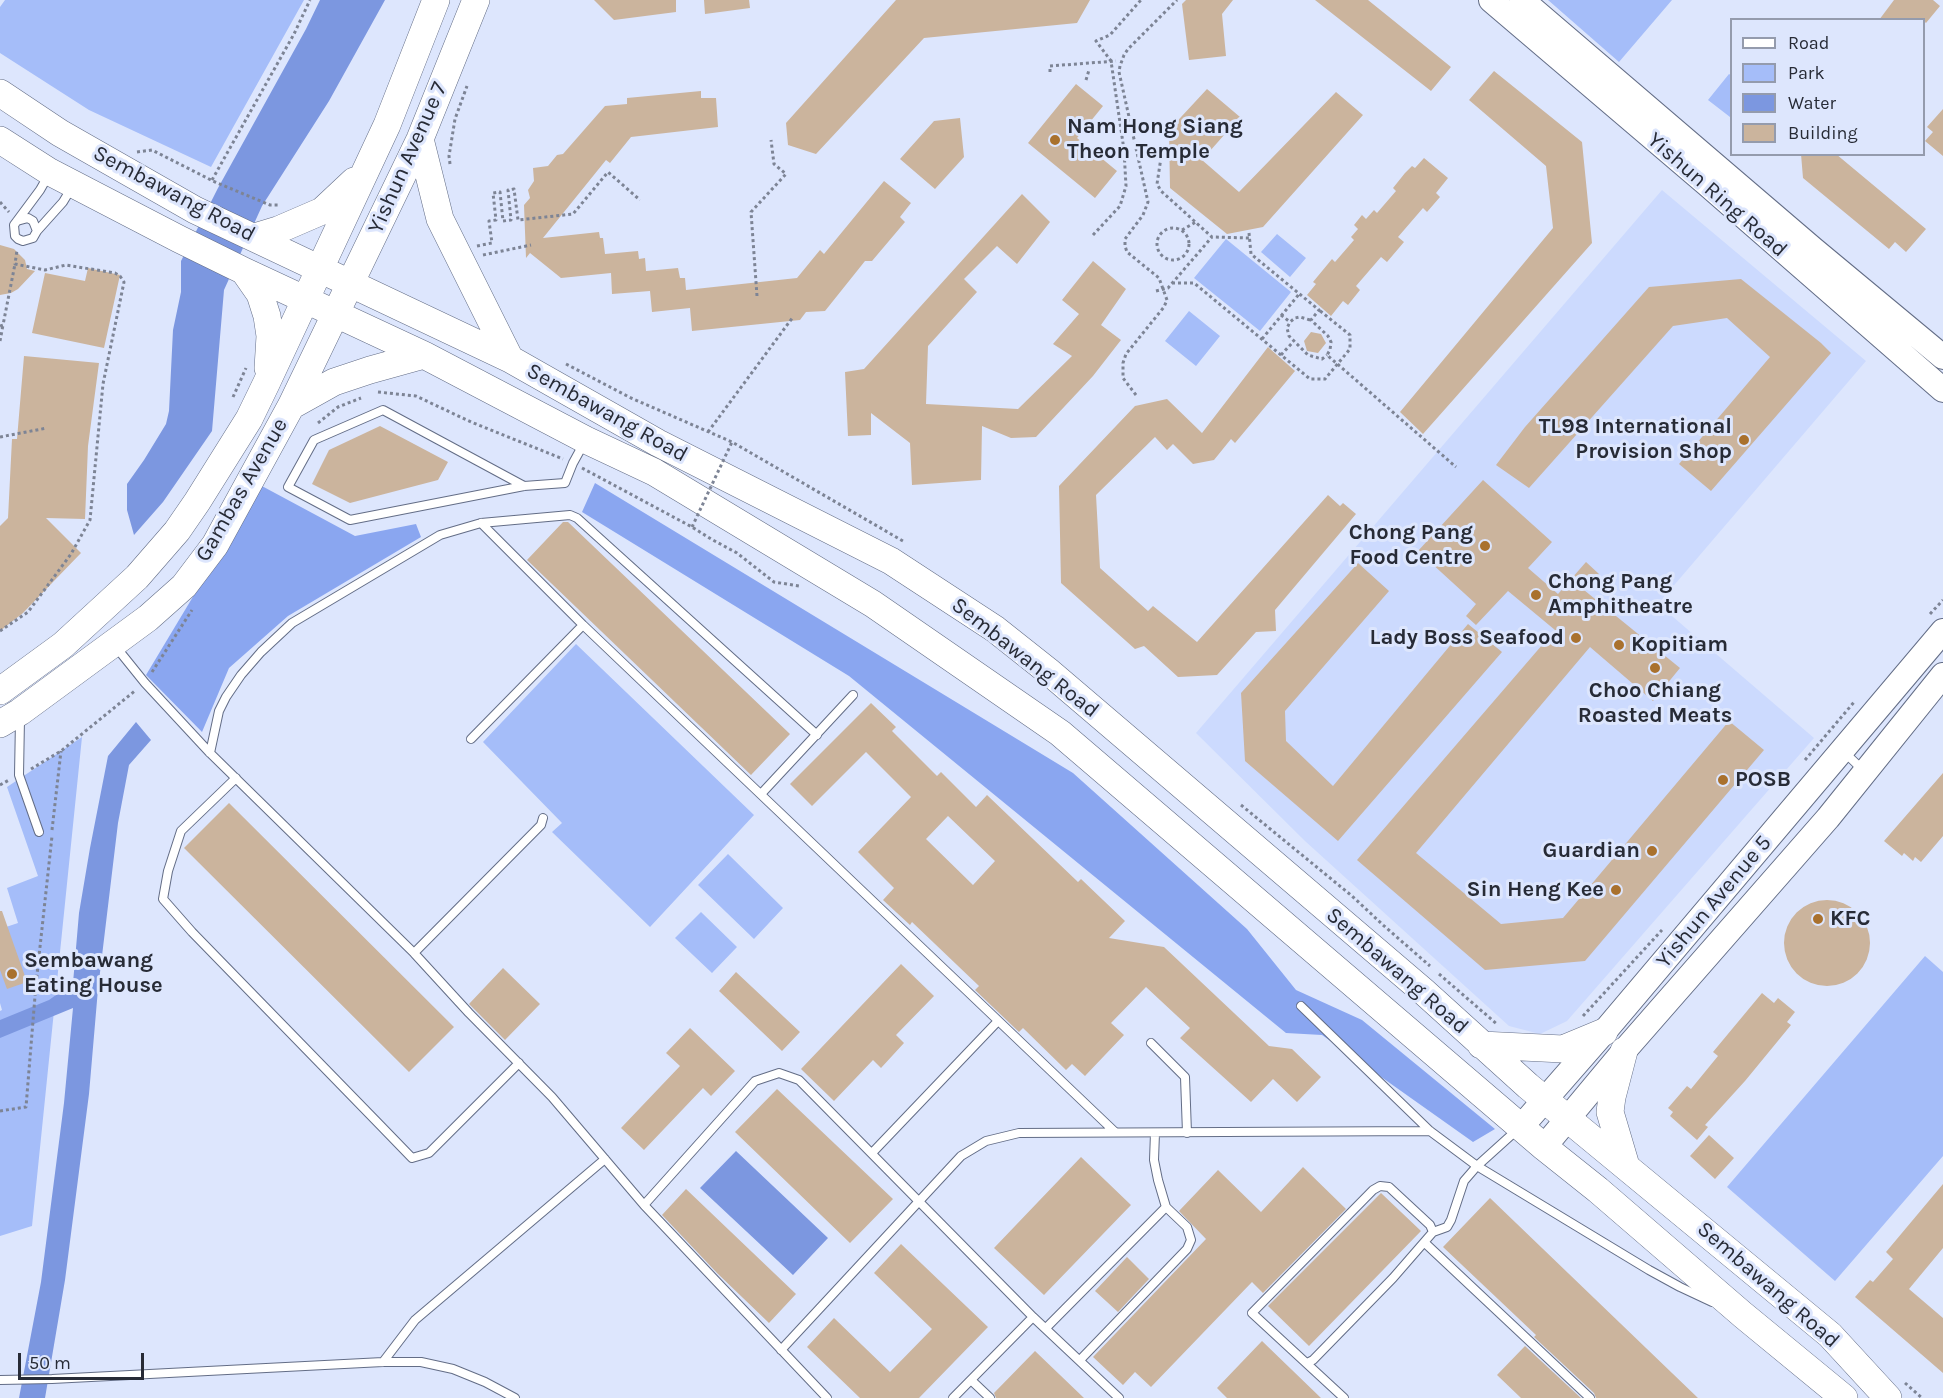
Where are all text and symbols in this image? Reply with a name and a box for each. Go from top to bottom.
legend [1730,18,1925,156]
text: Road [1788,32,1829,54]
text: Park [1788,62,1825,84]
street label: Yishun Avenue 7 [363,78,453,238]
text: Water [1788,92,1836,114]
place label: Nam Hong Siang Theon Temple [1067,114,1243,166]
text: Building [1788,122,1858,144]
street label: Yishun Ring Road [1642,127,1792,263]
marker: Nam Hong Siang Theon Temple [1048,133,1062,147]
street label: Sembawang Road [88,140,260,248]
street label: Sembawang Road [522,358,692,468]
street label: Gambas Avenue [190,414,294,566]
place label: TL98 International Provision Shop [1539,414,1732,466]
marker: TL98 International Provision Shop [1737,433,1751,447]
place label: Chong Pang Food Centre [1349,520,1473,572]
marker: Chong Pang Food Centre [1478,539,1492,553]
place label: Chong Pang Amphitheatre [1548,569,1693,620]
marker: Chong Pang Amphitheatre [1529,588,1543,602]
street label: Sembawang Road [946,592,1104,724]
place label: Lady Boss Seafood [1370,625,1564,651]
marker: Lady Boss Seafood [1569,631,1583,645]
place label: Kopitiam [1631,632,1728,658]
marker: Kopitiam [1612,638,1626,652]
marker: Choo Chiang Roasted Meats [1648,661,1662,675]
place label: Choo Chiang Roasted Meats [1578,678,1732,730]
place label: POSB [1735,767,1791,793]
marker: POSB [1716,773,1730,787]
street label: Yishun Avenue 5 [1651,830,1777,974]
place label: Guardian [1543,838,1640,864]
marker: Guardian [1645,844,1659,858]
place label: Sin Heng Kee [1467,877,1604,903]
marker: Sin Heng Kee [1609,883,1623,897]
street label: Sembawang Road [1320,902,1474,1040]
place label: KFC [1830,906,1870,932]
marker: KFC [1811,912,1825,926]
place label: Sembawang Eating House [24,948,163,999]
marker: Sembawang Eating House [5,967,19,981]
street label: Sembawang Road [1691,1216,1845,1354]
scale bar [21,1341,147,1379]
text: 50 m [29,1352,71,1374]

